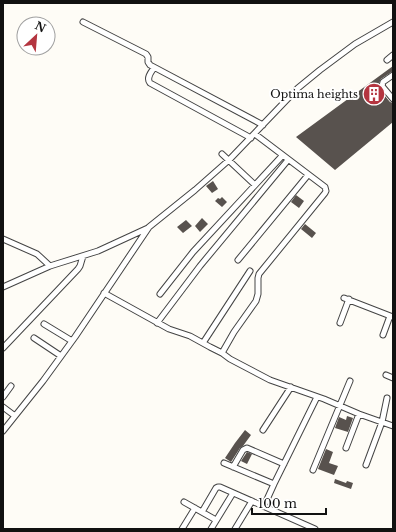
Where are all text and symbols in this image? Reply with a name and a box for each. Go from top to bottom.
north arrow [16,16,56,56]
text: N [33,18,49,36]
building icon: Optima heights [361,81,387,107]
place label: Optima heights [270,87,358,101]
scale bar [252,490,326,516]
text: 100 m [258,496,297,511]

